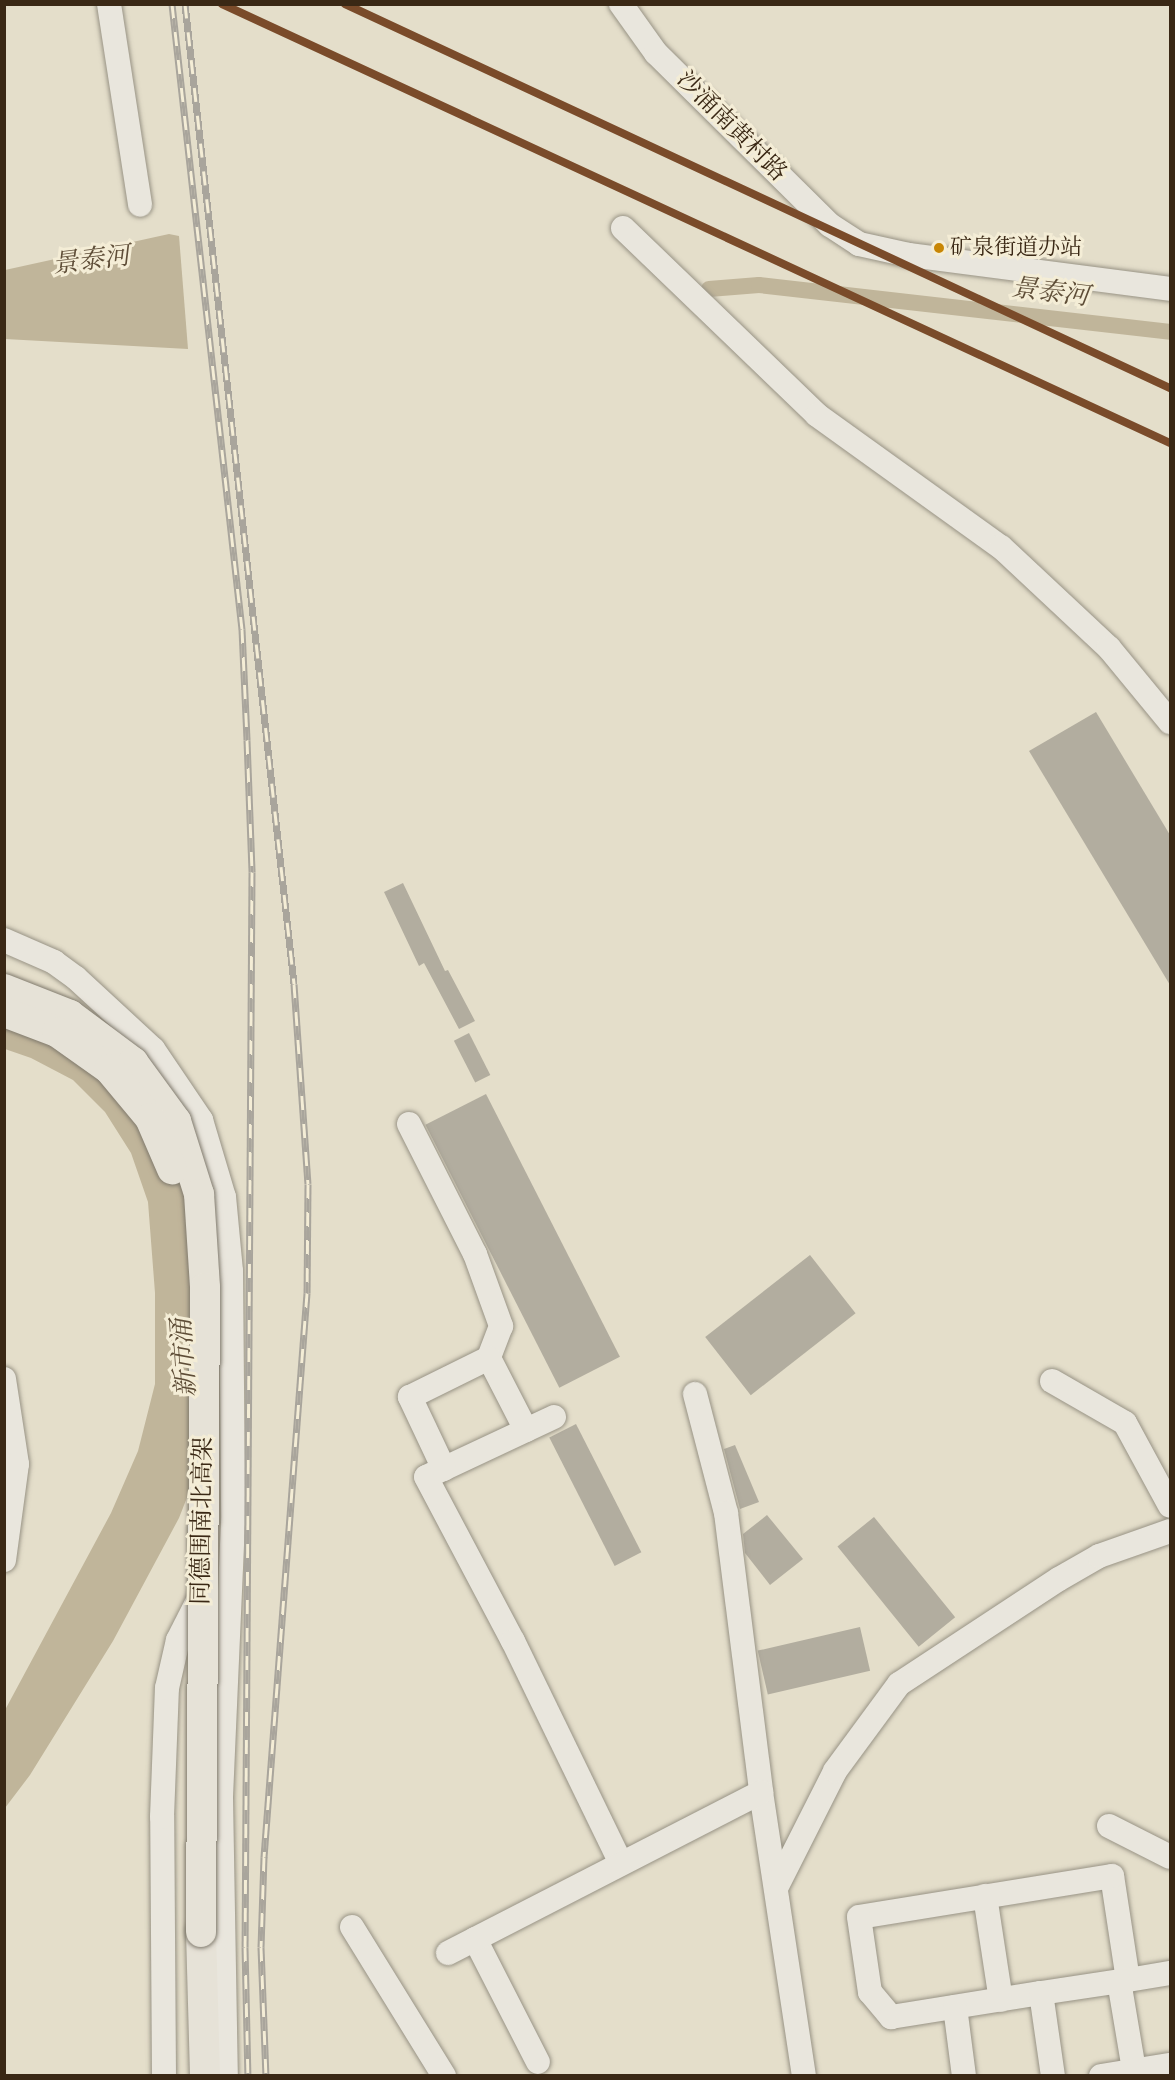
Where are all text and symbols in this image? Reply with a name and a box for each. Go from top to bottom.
street label: 沙涌南黄村路 [670,66,792,188]
place label: 矿泉街道办站 [950,235,1082,261]
water label: 景泰河 [50,241,132,281]
marker: 矿泉街道办站 [933,242,945,254]
water label: 景泰河 [1009,273,1091,313]
water label: 新市涌 [167,1318,203,1398]
street label: 同德围南北高架 [187,1437,219,1605]

